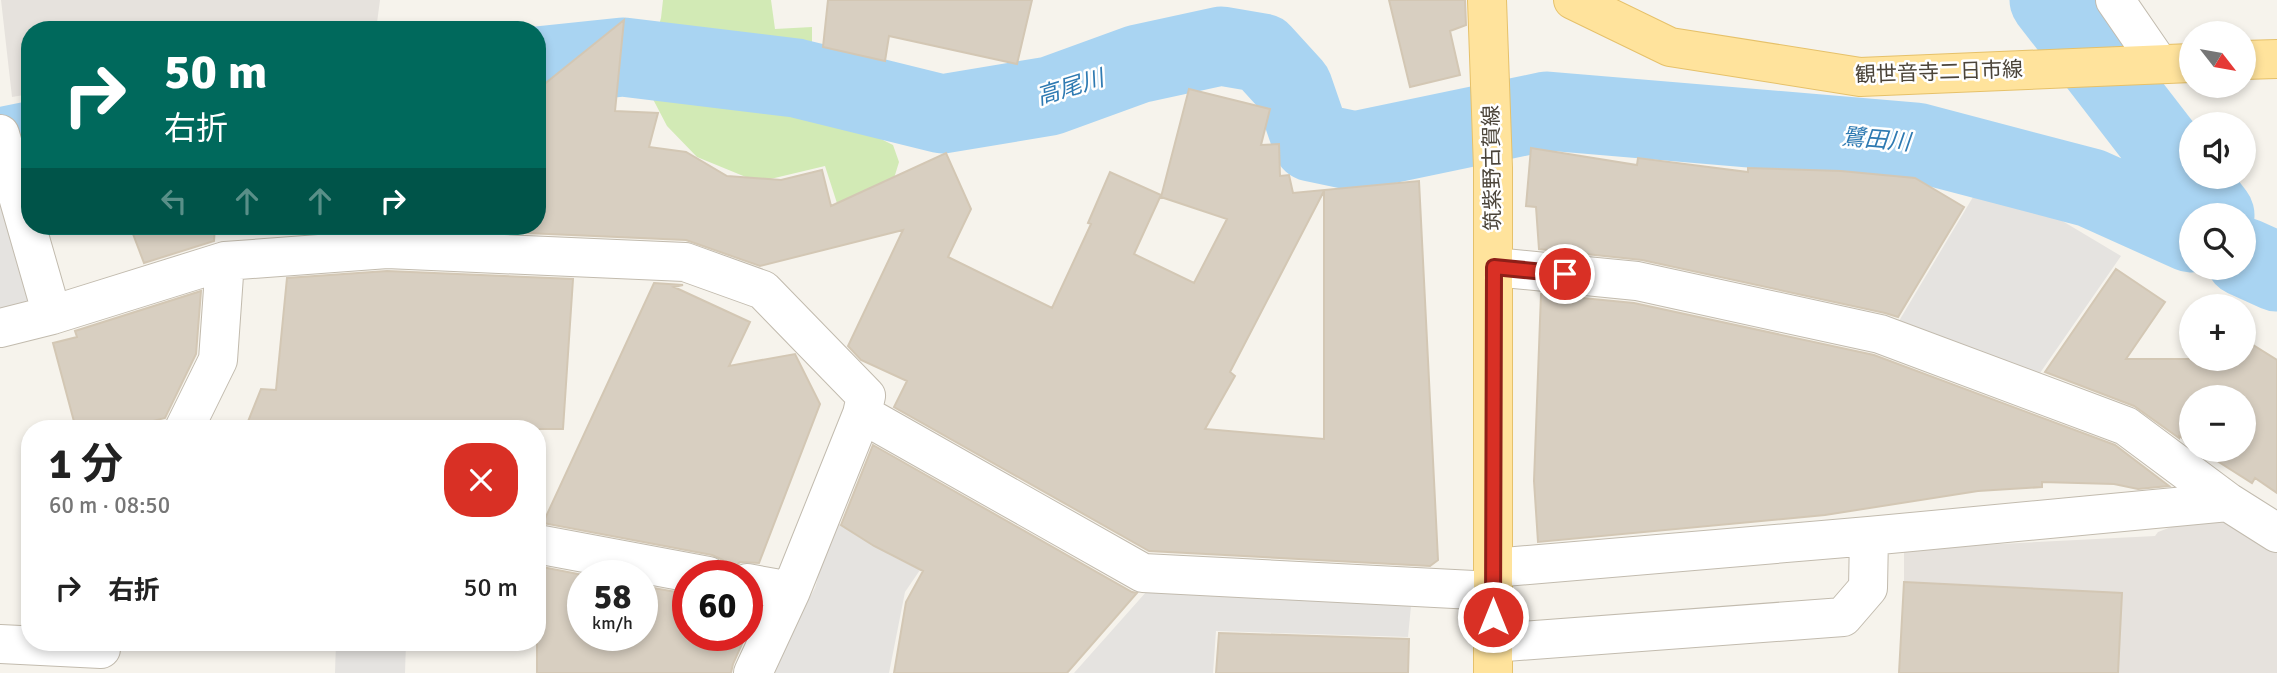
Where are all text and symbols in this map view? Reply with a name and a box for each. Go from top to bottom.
north arrow [2179,21,2256,98]
map controls [2179,21,2256,462]
text: 50 m [164,42,267,102]
icon: right [49,49,140,140]
street label: 観世音寺二日市線 [1855,56,2023,88]
water label: 高尾川 [1033,63,1110,111]
street label: 筑紫野古賀線 [1478,105,1506,231]
text: 右折 [164,109,228,148]
button: sound [2179,112,2256,189]
water label: 鷺田川 [1840,122,1915,157]
icon: left [155,182,193,220]
icon: ahead [228,182,266,220]
icon: ahead [301,182,339,220]
icon: right [374,182,412,220]
button: search [2179,203,2256,280]
pin [1535,244,1595,304]
icon: arrive [1546,255,1584,293]
button: + [2179,294,2256,371]
button: − [2179,385,2256,462]
text: 1 分 [49,439,123,490]
button: close [444,443,518,517]
text: 60 m · 08:50 [49,491,170,520]
speed limit sign: 60 [672,560,763,651]
icon: right [49,569,87,607]
text: 50 m [463,572,518,604]
text: 右折 [108,575,160,607]
text: 58 [594,575,631,618]
position arrow [1456,580,1530,654]
text: km/h [592,612,633,634]

